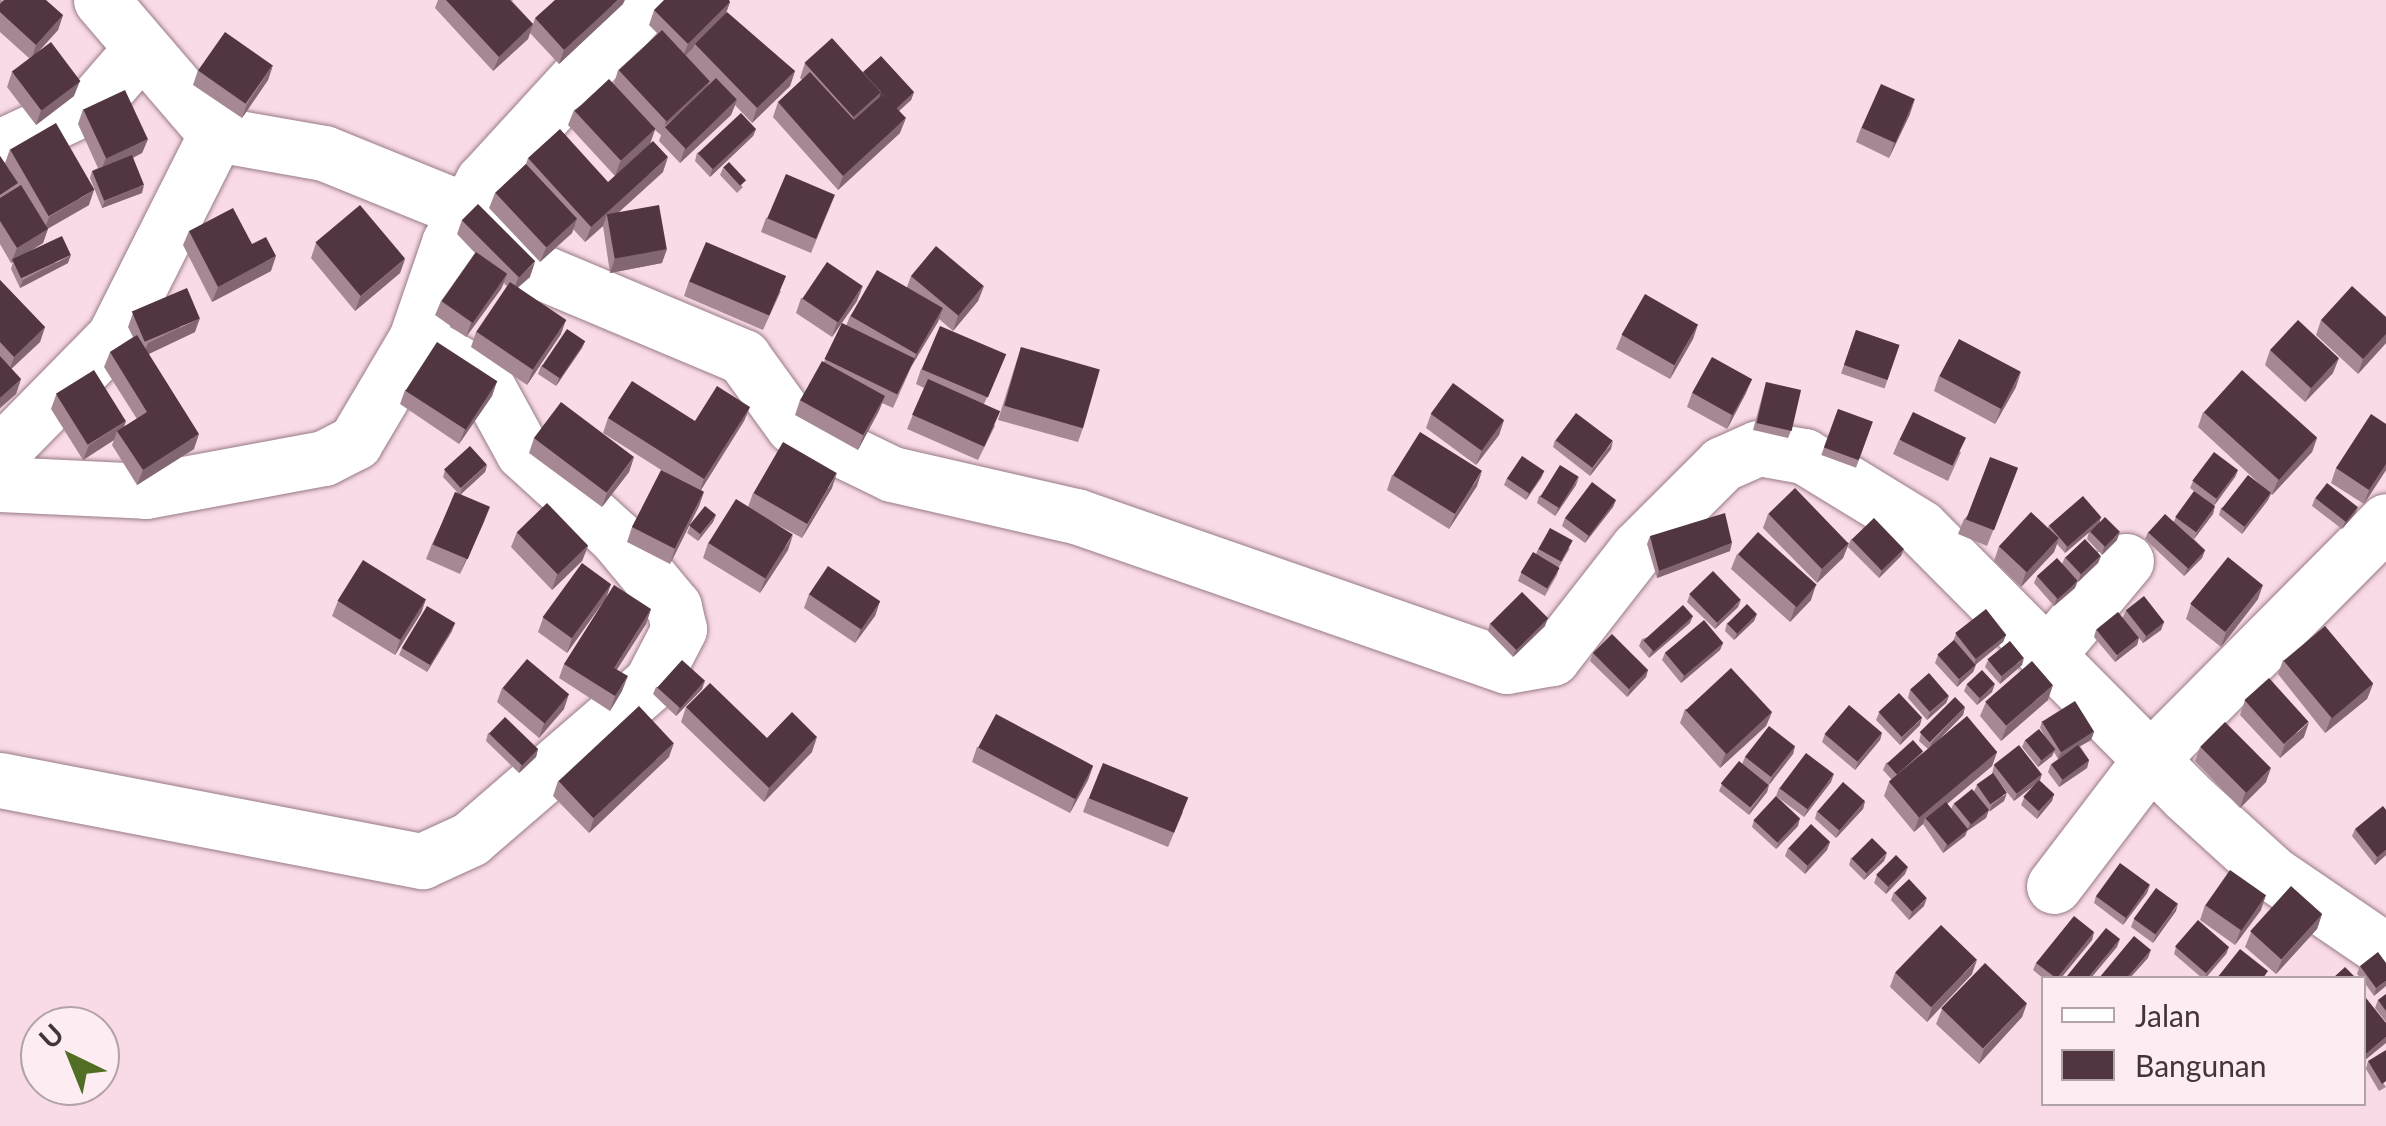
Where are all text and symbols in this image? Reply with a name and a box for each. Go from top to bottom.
legend [2041,976,2366,1106]
text: Jalan [2135,997,2201,1033]
north arrow [20,1006,120,1106]
text: U [32,1016,70,1055]
text: Bangunan [2135,1047,2267,1083]

